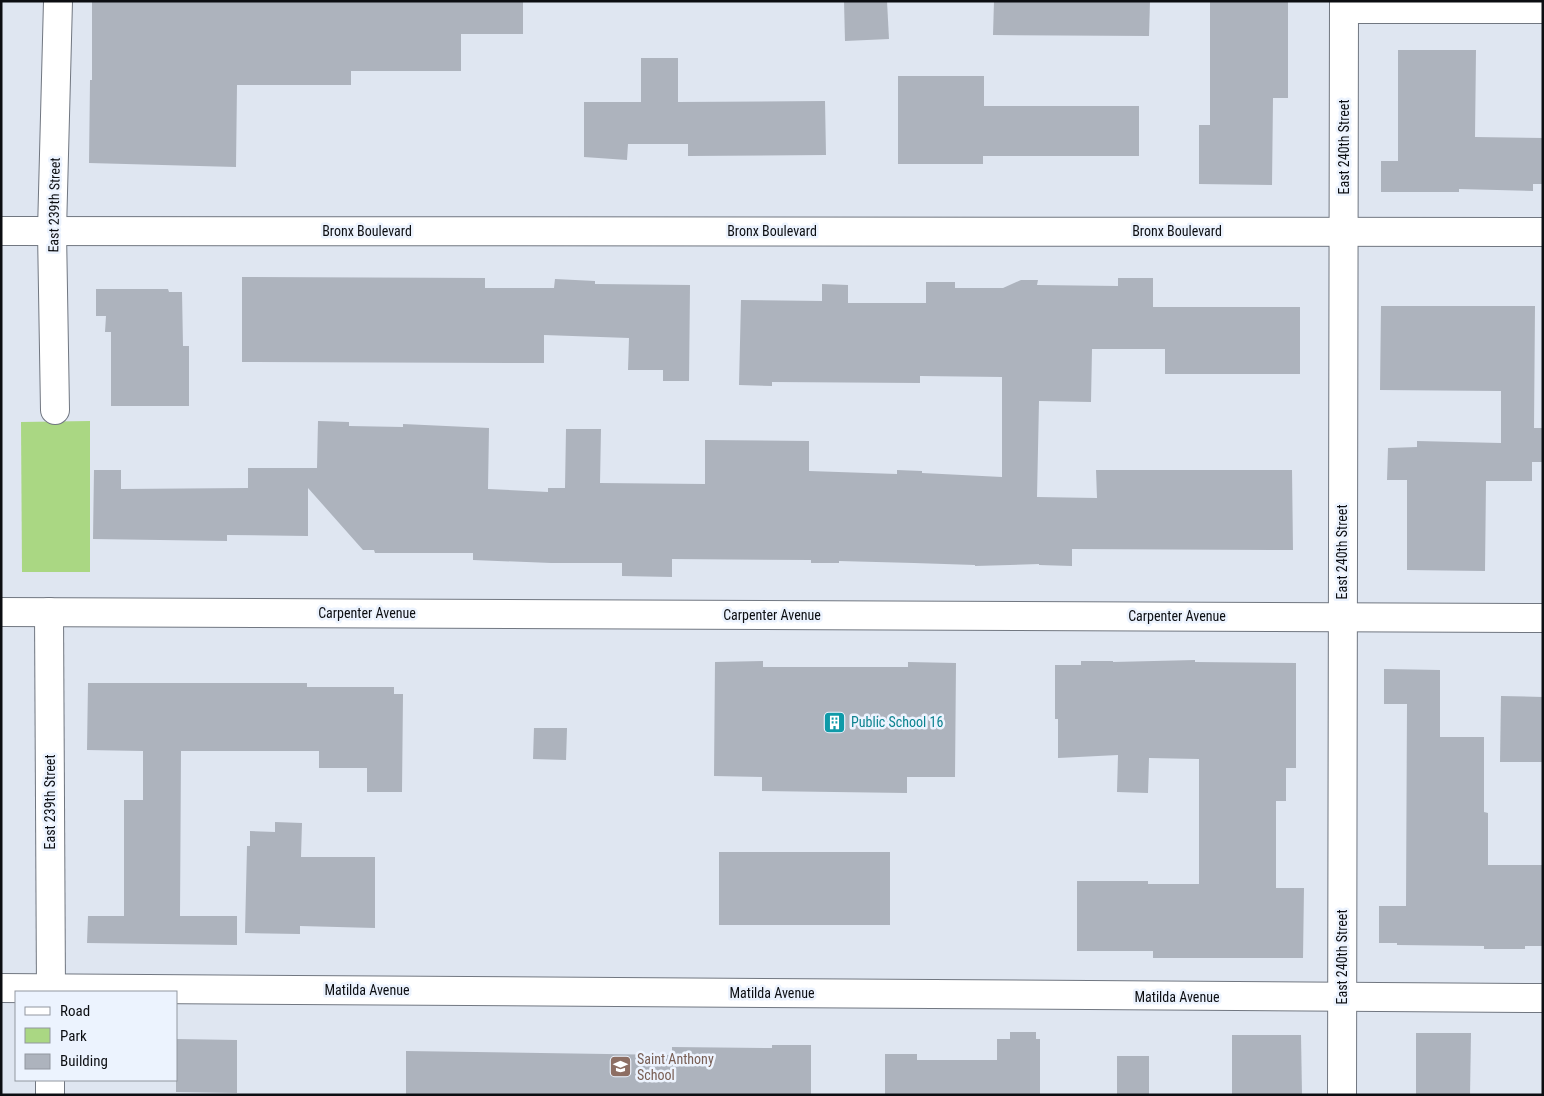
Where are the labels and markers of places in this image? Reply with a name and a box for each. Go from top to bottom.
building icon: Public School 16 [823,710,847,734]
place label: Public School 16 [851,714,943,730]
place label: Saint Anthony School [637,1051,714,1083]
school or university icon: Saint Anthony School [609,1055,633,1079]

